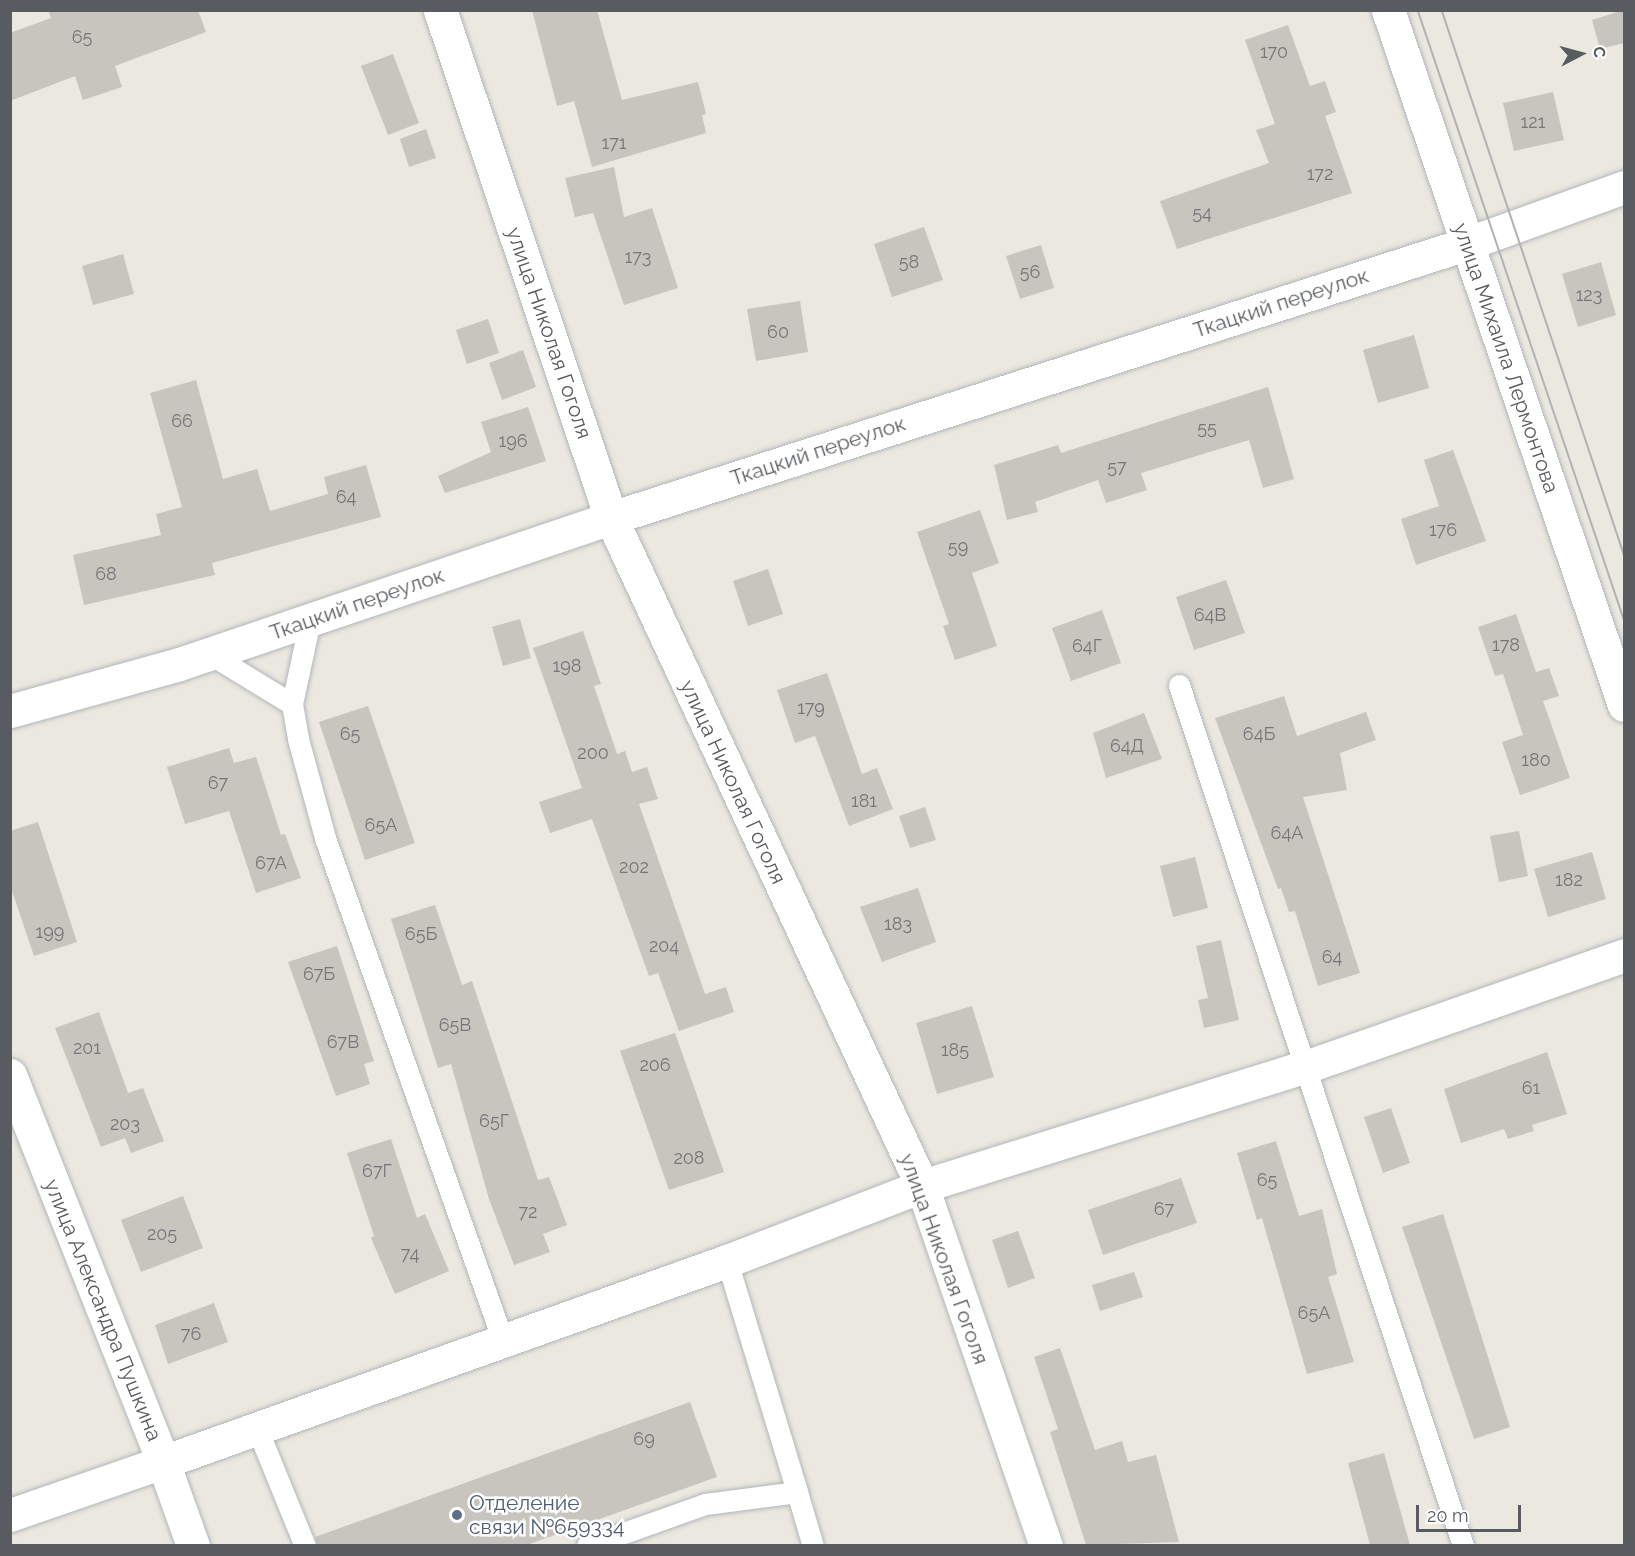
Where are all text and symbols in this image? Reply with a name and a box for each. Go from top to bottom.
north arrow [1551,24,1611,84]
house number: 65 [72,26,92,48]
house number: 170 [1260,41,1288,63]
text: С [1589,46,1609,59]
house number: 121 [1521,111,1545,133]
house number: 171 [602,132,626,154]
house number: 172 [1307,163,1333,185]
house number: 54 [1192,202,1212,224]
street label: улица Михаила Лермонтова [1448,220,1564,496]
street label: улица Николая Гоголя [501,224,597,442]
house number: 173 [625,246,651,268]
house number: 58 [899,251,919,273]
house number: 56 [1020,261,1040,283]
street label: Ткацкий переулок [1190,263,1372,343]
house number: 123 [1576,284,1602,306]
house number: 60 [767,321,789,343]
house number: 66 [171,410,193,432]
street label: Ткацкий переулок [727,411,909,491]
house number: 55 [1197,417,1217,439]
house number: 196 [498,430,528,452]
house number: 57 [1107,456,1127,478]
house number: 64 [336,486,356,508]
house number: 176 [1429,519,1457,541]
house number: 59 [948,536,968,558]
street label: Ткацкий переулок [267,562,447,646]
house number: 68 [95,563,117,585]
house number: 64В [1194,604,1226,626]
house number: 178 [1492,634,1520,656]
house number: 64Г [1072,635,1102,657]
house number: 198 [553,655,581,677]
street label: улица Николая Гоголя [675,676,791,888]
house number: 179 [797,697,825,719]
house number: 65 [340,723,360,745]
house number: 64Б [1243,723,1275,745]
house number: 64Д [1110,735,1144,757]
house number: 200 [577,742,609,764]
house number: 180 [1521,749,1551,771]
house number: 67 [208,772,228,794]
house number: 181 [851,790,877,812]
house number: 65А [365,814,397,836]
house number: 64А [1271,822,1303,844]
house number: 67А [255,852,287,874]
house number: 202 [619,856,649,878]
house number: 182 [1555,869,1583,891]
house number: 183 [884,913,912,935]
house number: 199 [36,921,64,943]
house number: 65Б [405,923,437,945]
house number: 204 [649,935,679,957]
house number: 64 [1322,946,1342,968]
house number: 67Б [303,963,335,985]
house number: 65В [439,1014,471,1036]
house number: 67В [327,1031,359,1053]
house number: 201 [73,1037,101,1059]
house number: 185 [941,1039,969,1061]
house number: 206 [639,1054,671,1076]
house number: 61 [1522,1077,1540,1099]
house number: 65Г [479,1110,509,1132]
house number: 203 [110,1113,140,1135]
house number: 208 [673,1147,705,1169]
street label: улица Николая Гоголя [894,1150,994,1368]
house number: 67Г [362,1160,392,1182]
house number: 65 [1257,1169,1277,1191]
street label: улица Александра Пушкина [39,1175,167,1445]
house number: 67 [1154,1198,1174,1220]
house number: 72 [518,1201,538,1223]
house number: 205 [147,1223,177,1245]
house number: 74 [401,1243,419,1265]
house number: 65А [1298,1302,1330,1324]
house number: 76 [181,1323,201,1345]
house number: 69 [633,1428,655,1450]
place label: Отделение связи №659334 [469,1490,624,1540]
scale bar [1419,1493,1524,1531]
text: 20 m [1427,1505,1469,1526]
marker: Отделение связи №659334 [450,1508,464,1522]

